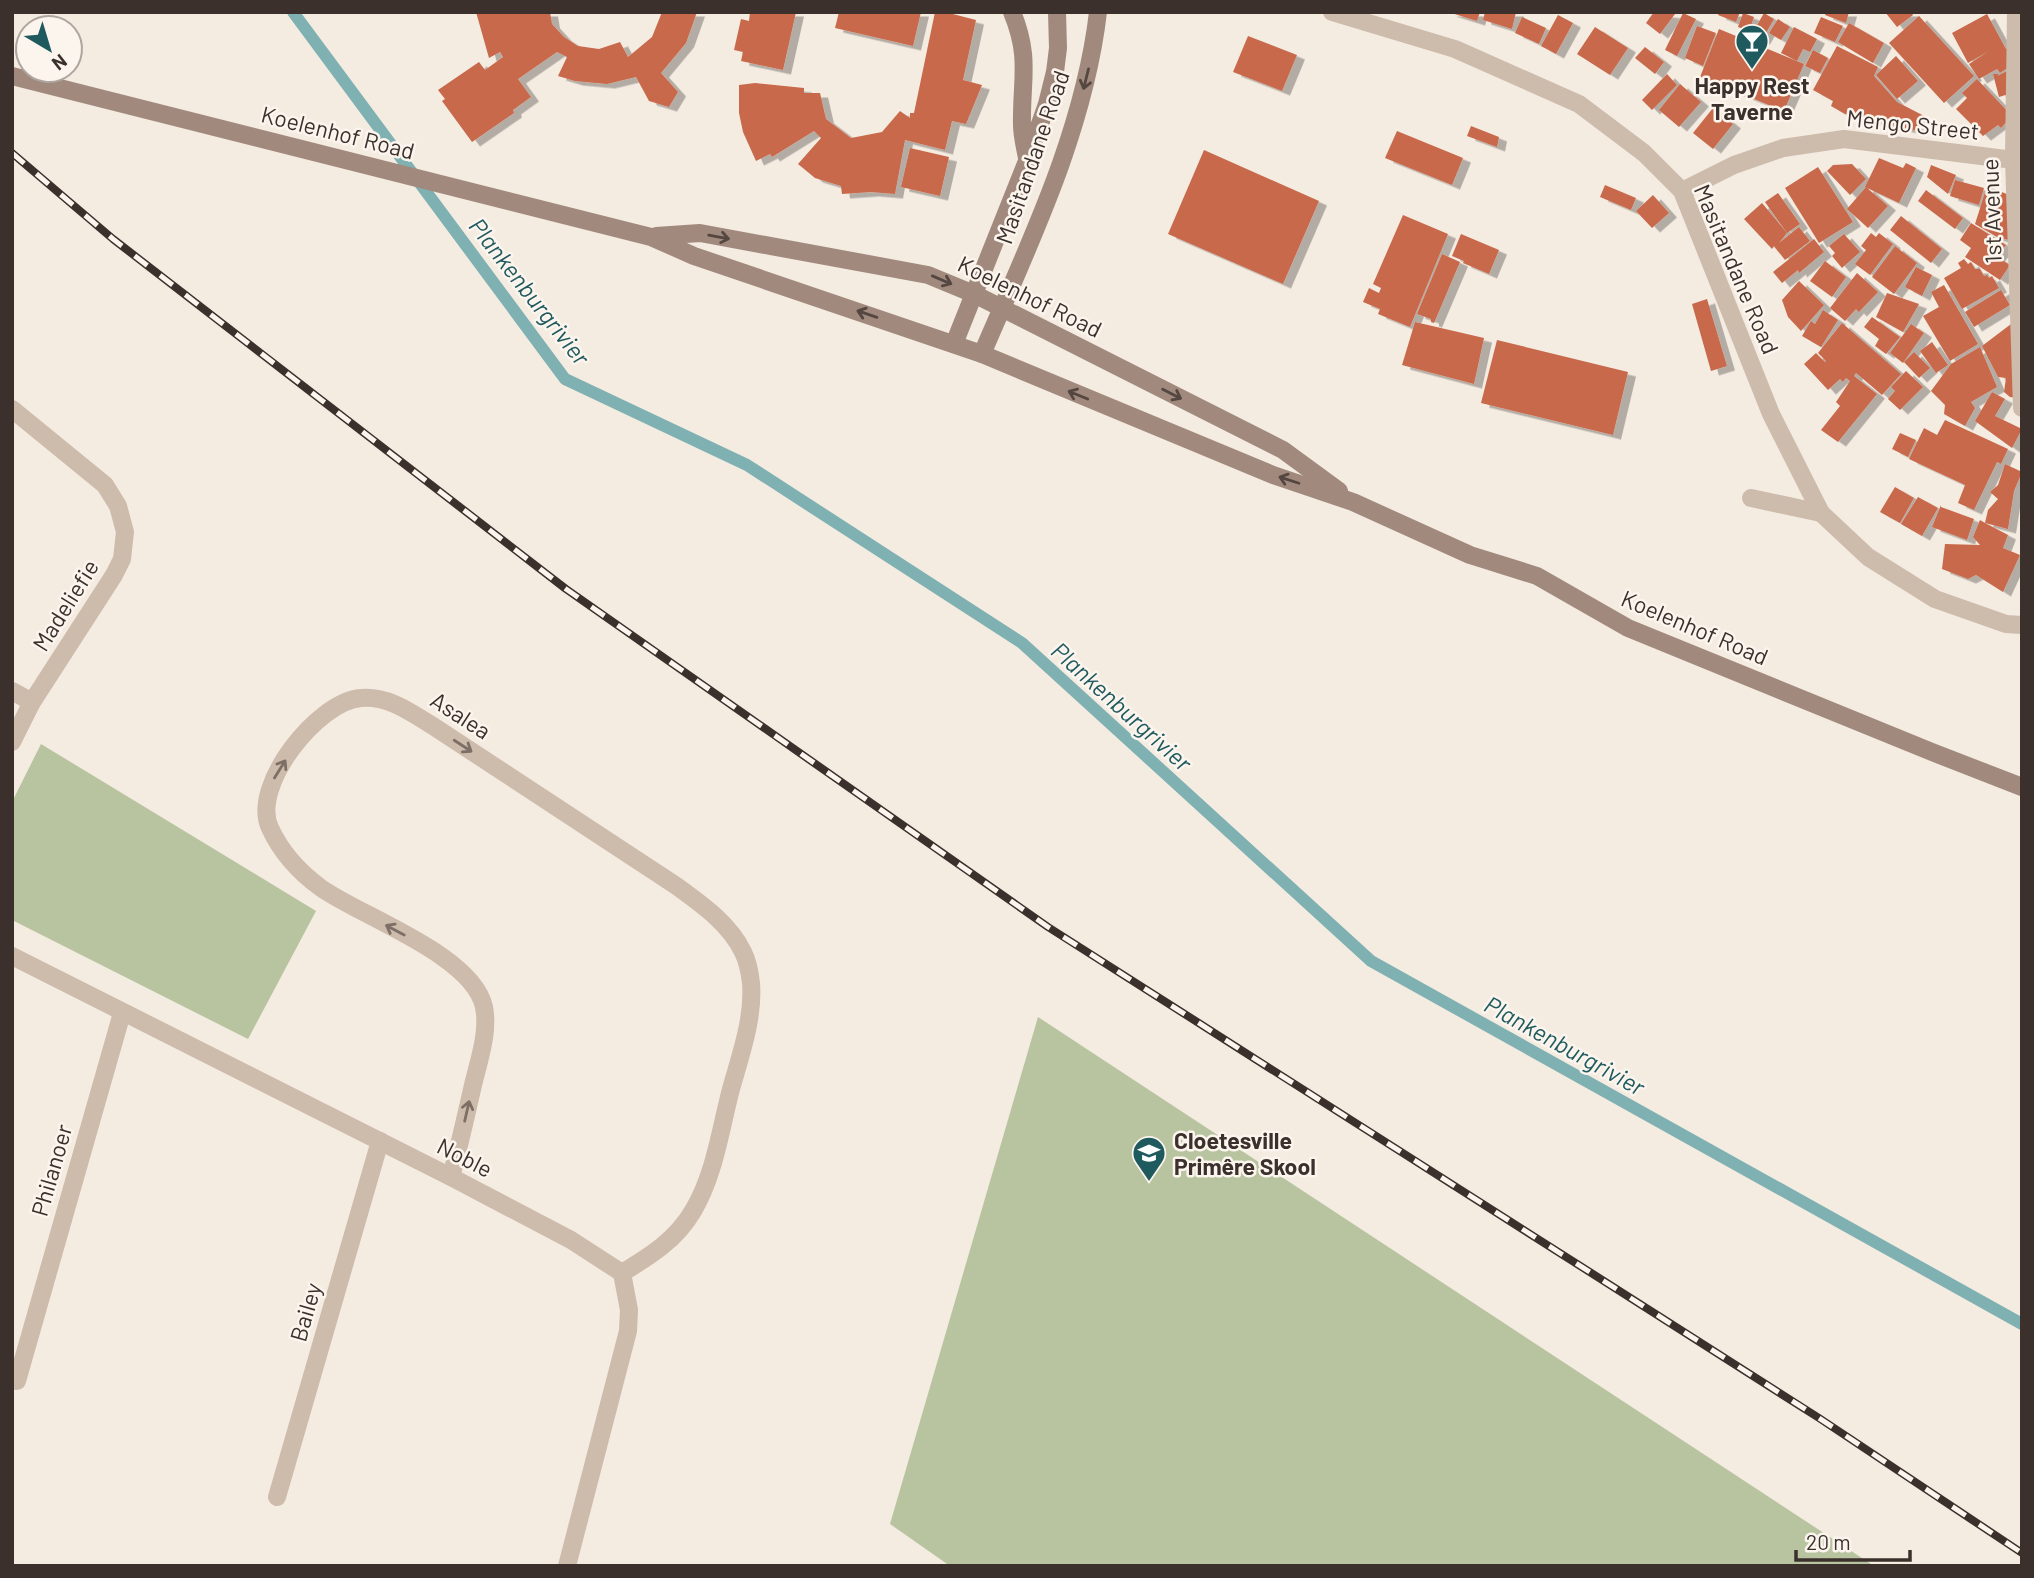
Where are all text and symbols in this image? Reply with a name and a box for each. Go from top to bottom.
north arrow [14,14,84,84]
bar icon: Happy Rest Taverne [1733,22,1771,71]
text: N [48,50,72,76]
street label: Masitandane Road [989,67,1075,247]
one-way arrow [1079,68,1092,90]
place label: Happy Rest Taverne [1694,71,1810,125]
street label: Koelenhof Road [259,99,417,165]
street label: Mengo Street [1845,103,1981,145]
street label: 1st Avenue [1975,158,2007,264]
street label: Masitandane Road [1689,180,1785,358]
water label: Plankenburgrivier [464,212,597,372]
one-way arrow [707,230,730,244]
street label: Koelenhof Road [953,249,1107,343]
one-way arrow [930,274,952,287]
one-way arrow [856,307,878,319]
one-way arrow [1067,388,1089,401]
one-way arrow [1161,388,1182,402]
one-way arrow [1278,473,1300,485]
street label: Madeliefie [26,554,104,656]
street label: Koelenhof Road [1617,583,1773,671]
water label: Plankenburgrivier [1046,635,1199,778]
street label: Asalea [426,685,496,745]
one-way arrow [452,739,472,753]
one-way arrow [273,760,287,780]
one-way arrow [385,923,406,936]
water label: Plankenburgrivier [1480,989,1651,1102]
one-way arrow [461,1100,474,1123]
street label: Philanoer [25,1120,78,1219]
place label: Cloetesville Primêre Skool [1174,1126,1316,1180]
street label: Noble [433,1131,497,1183]
school or university icon: Cloetesville Primêre Skool [1130,1134,1168,1183]
street label: Bailey [283,1279,327,1345]
scale bar [1796,1518,1910,1562]
text: 20 m [1806,1529,1851,1554]

